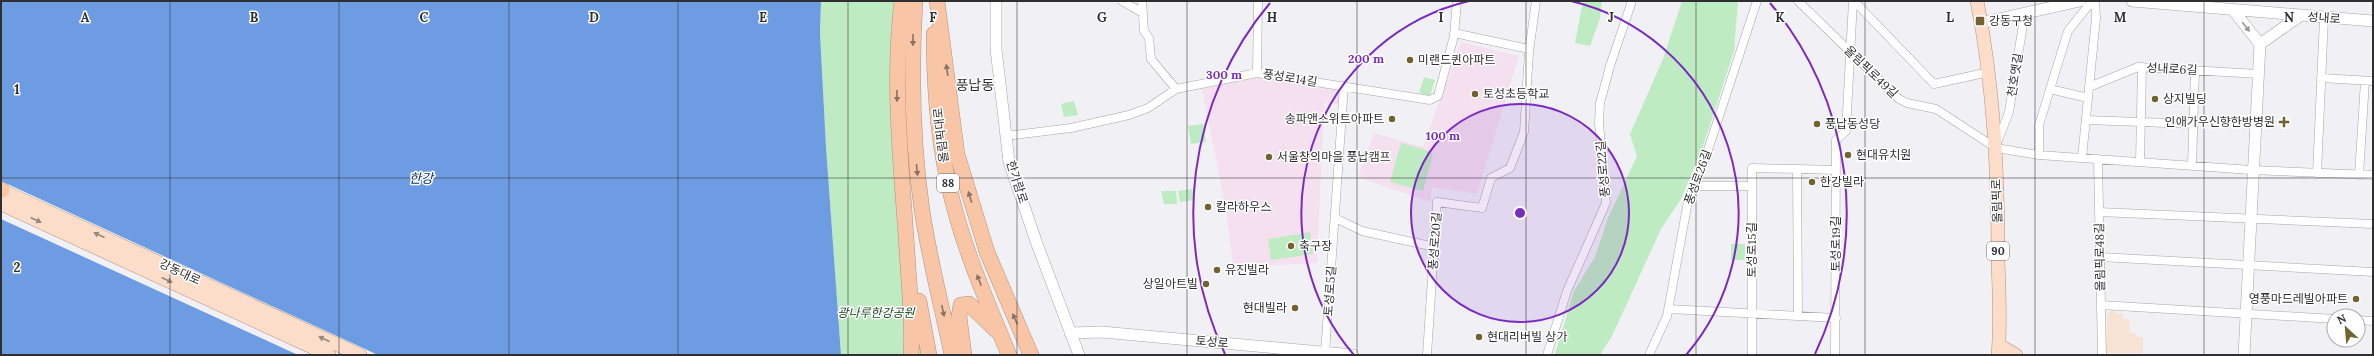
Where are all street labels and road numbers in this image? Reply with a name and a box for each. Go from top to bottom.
street label: 성내로 [2307,9,2341,26]
street label: 올림픽로49길 [1841,42,1901,101]
street label: 천호옛길 [2004,52,2025,98]
street label: 성내로6길 [2146,60,2198,77]
street label: 풍성로14길 [1262,66,1318,89]
street label: 올림픽대로 [930,107,951,163]
street label: 풍성로22길 [1593,140,1612,198]
street label: 풍성로26길 [1681,147,1714,206]
street label: 한가람로 [1004,159,1031,205]
road number: 88 [937,174,959,192]
street label: 올림픽로 [1988,179,2005,223]
street label: 풍성로20길 [1425,211,1444,270]
street label: 토성로19길 [1828,216,1843,272]
street label: 토성로15길 [1744,222,1759,278]
street label: 올림픽로48길 [2091,223,2108,291]
road number: 90 [1987,242,2009,260]
street label: 강동대로 [157,255,203,288]
street label: 토성로5길 [1320,265,1339,317]
street label: 토성로 [1195,333,1229,350]

